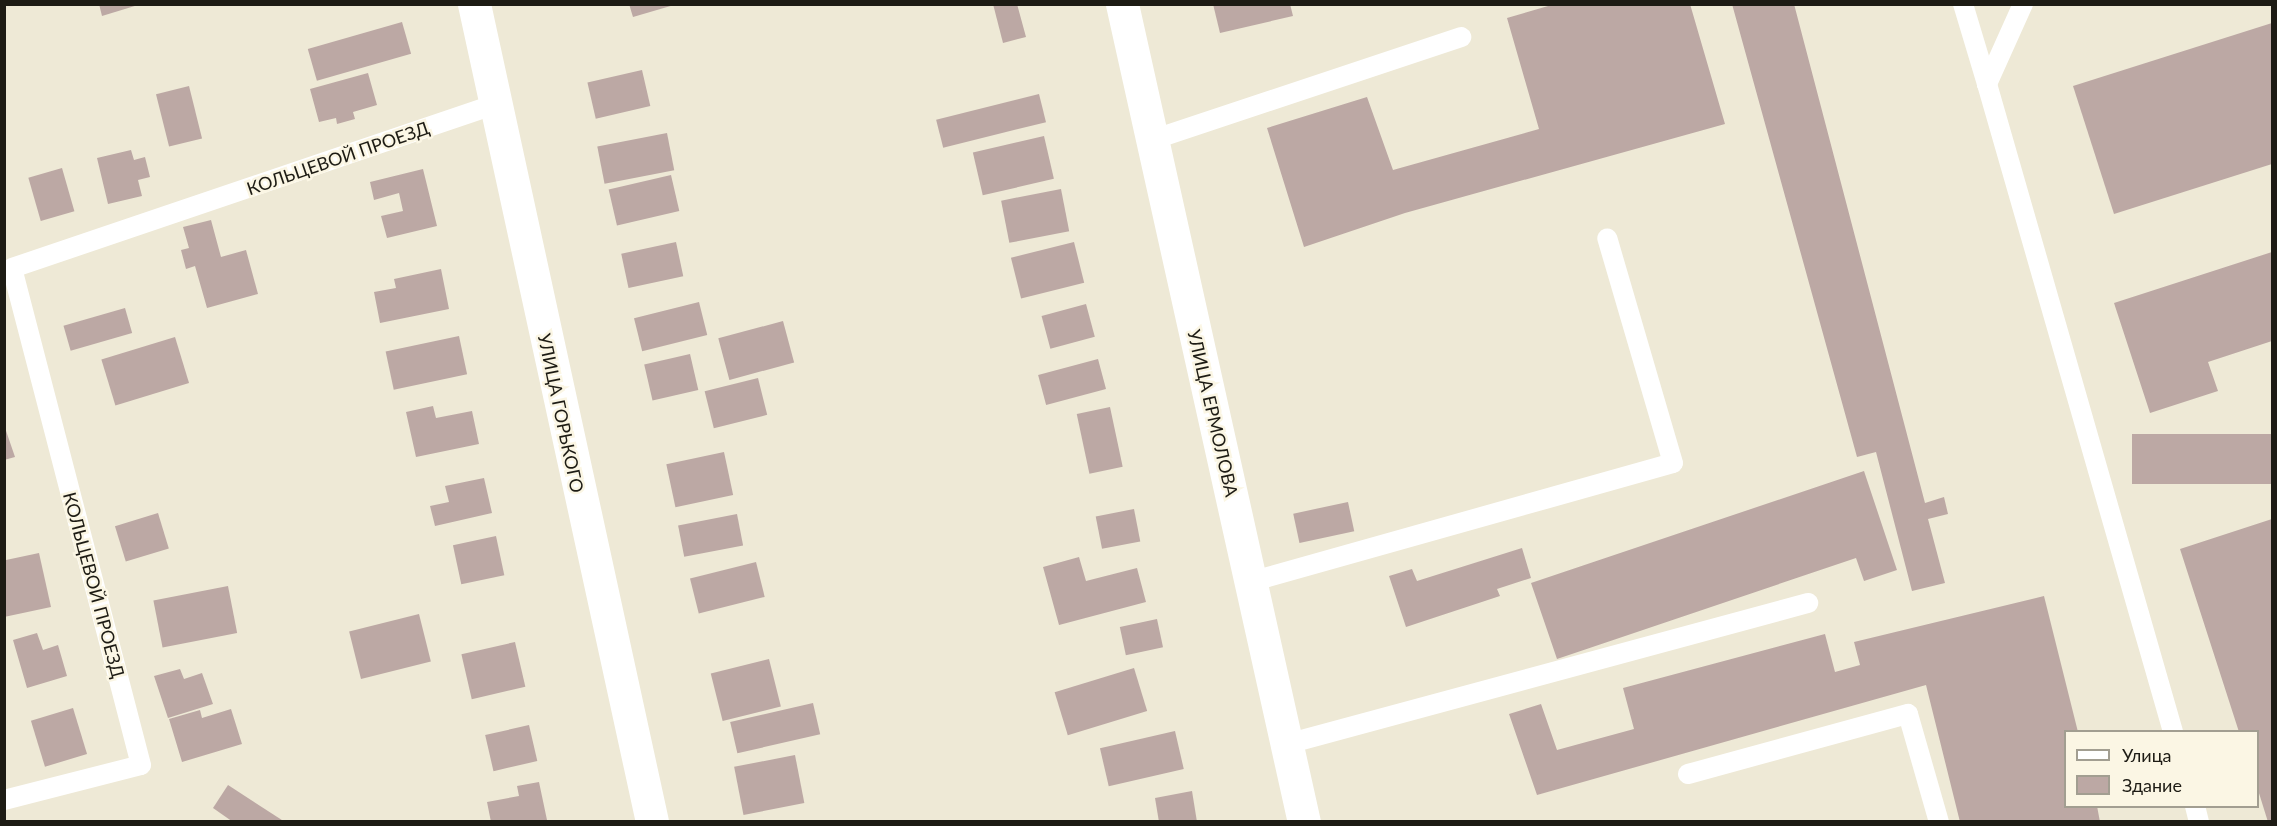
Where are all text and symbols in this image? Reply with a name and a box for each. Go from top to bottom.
street label: КОЛЬЦЕВОЙ ПРОЕЗД [244,117,432,199]
street label: УЛИЦА ЕРМОЛОВА [1183,327,1243,499]
street label: УЛИЦА ГОРЬКОГО [534,331,588,495]
street label: КОЛЬЦЕВОЙ ПРОЕЗД [59,490,129,680]
legend [2064,730,2259,808]
text: Улица [2122,744,2172,766]
text: Здание [2122,774,2182,796]

